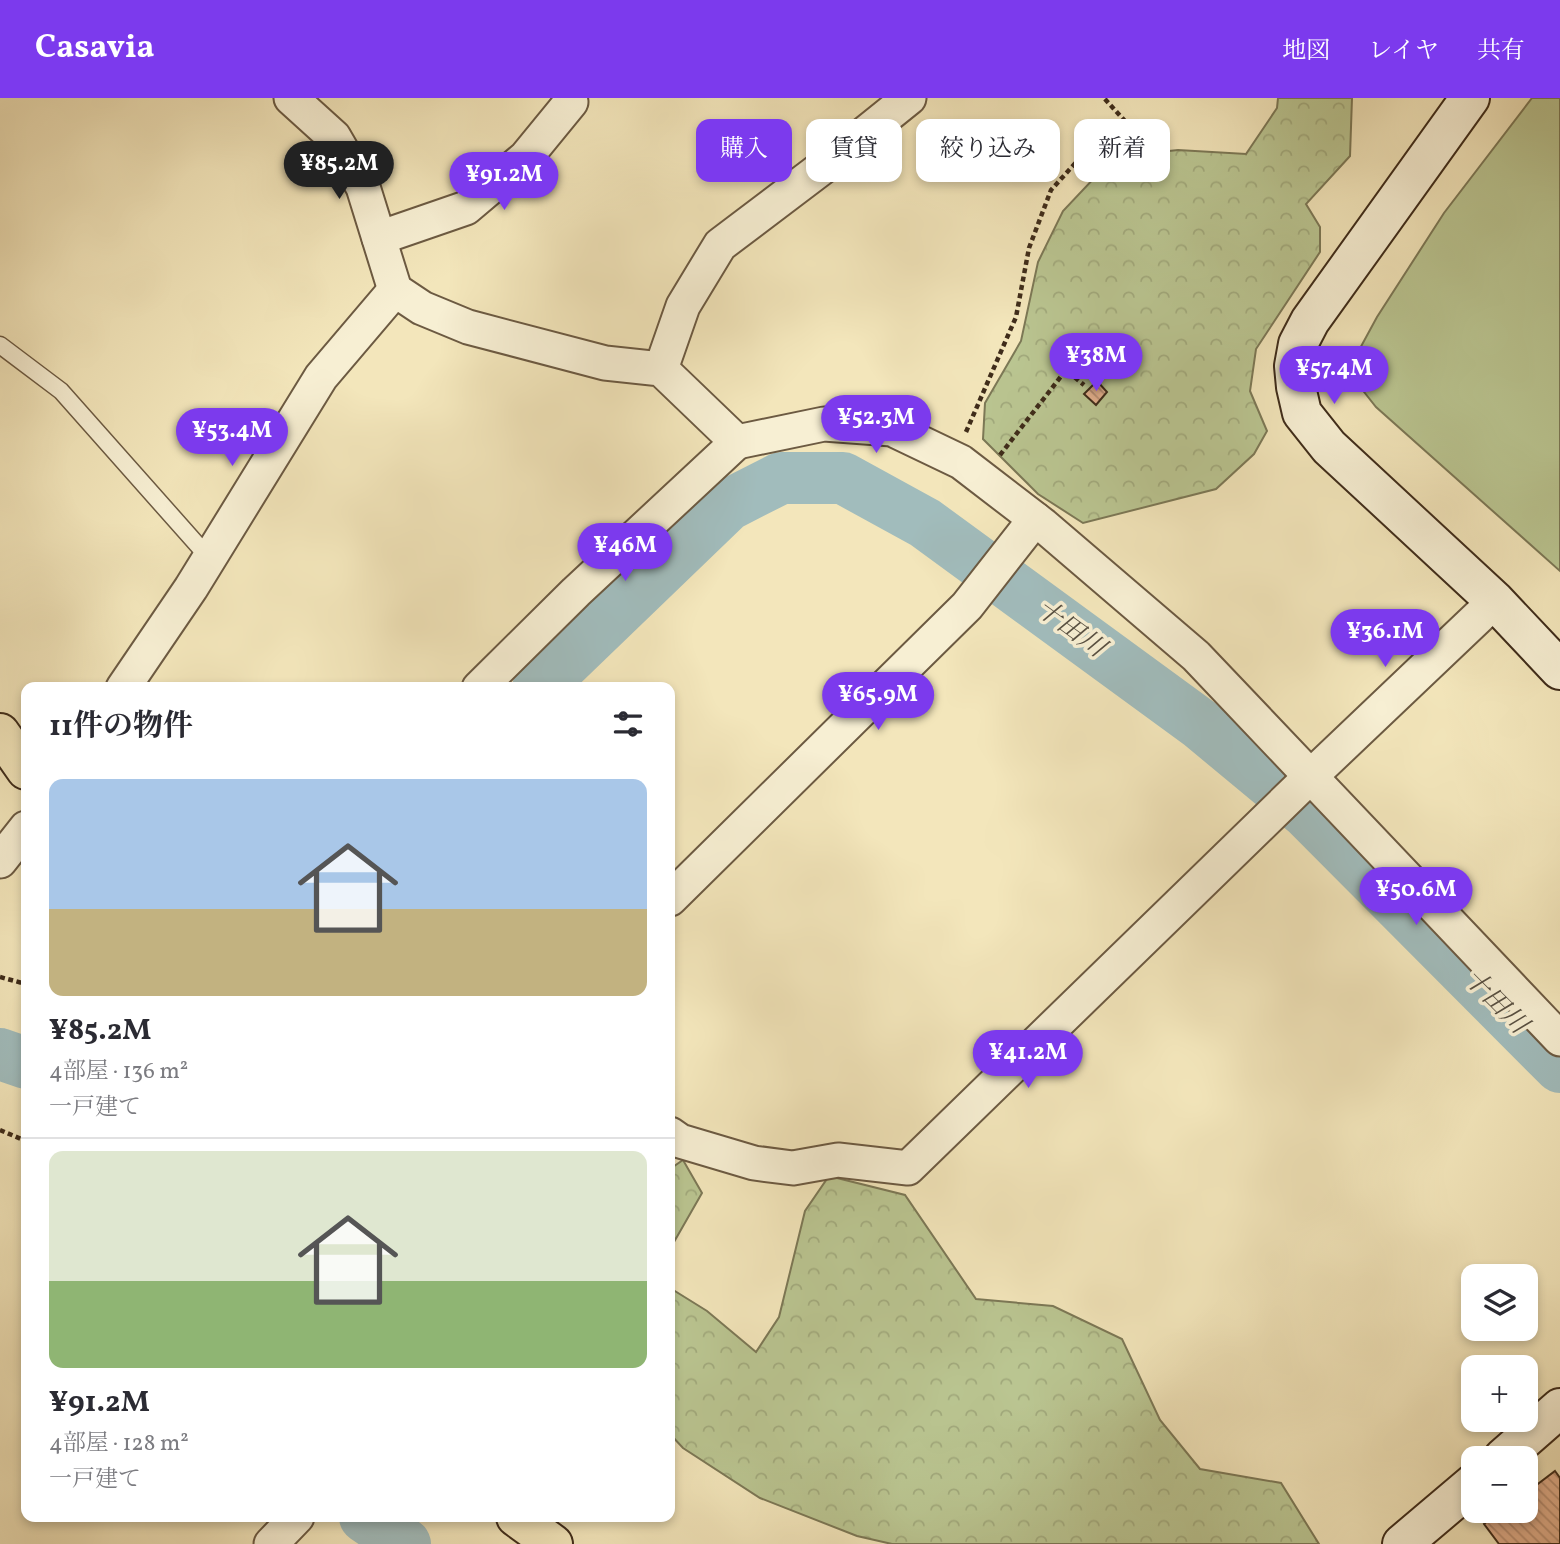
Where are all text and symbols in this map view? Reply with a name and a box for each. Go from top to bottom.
text: Casavia [35,26,155,72]
text: 地図 [1282,35,1330,69]
text: レイヤ [1368,35,1439,69]
text: 共有 [1477,35,1525,69]
chip: 購入 [696,119,792,182]
chip: 賃貸 [806,119,902,182]
chip: 絞り込み [916,119,1060,182]
chip: 新着 [1074,119,1170,182]
pin: ¥85.2M [282,141,396,201]
text: ¥85.2M [300,148,378,180]
pin: ¥91.2M [447,152,561,212]
text: ¥91.2M [465,159,543,191]
pin: ¥38M [1055,334,1137,393]
text: ¥38M [1065,340,1127,372]
pin: ¥57.4M [1277,346,1391,406]
text: ¥57.4M [1296,353,1372,385]
pin: ¥52.3M [819,396,933,455]
text: ¥52.3M [837,402,915,434]
pin: ¥53.4M [175,408,289,468]
text: ¥53.4M [192,415,272,447]
pin: ¥46M [584,524,666,583]
text: ¥46M [593,530,657,562]
water label: 十田川 [1028,592,1115,668]
pin: ¥36.1M [1328,610,1442,669]
text: ¥36.1M [1347,616,1423,648]
pin: ¥65.9M [821,672,935,732]
text: ¥65.9M [838,679,918,711]
icon: filters [609,705,647,743]
text: 11件の物件 [49,706,193,748]
icon: home [285,825,411,951]
pin: ¥50.6M [1359,868,1473,927]
text: ¥50.6M [1376,874,1456,906]
water label: 十田川 [1455,962,1537,1044]
text: ¥85.2M [49,1010,151,1052]
pin: ¥41.2M [971,1030,1085,1090]
text: ¥41.2M [989,1037,1067,1069]
text: 4部屋 · 136 m² [49,1056,188,1088]
text: 一戸建て [49,1092,141,1124]
icon: home [285,1197,411,1323]
map controls [1461,1264,1538,1523]
button: layers [1461,1264,1538,1341]
button: + [1461,1355,1538,1432]
text: ¥91.2M [49,1382,150,1424]
text: 4部屋 · 128 m² [49,1428,189,1460]
button: − [1461,1446,1538,1523]
text: 一戸建て [49,1464,141,1496]

